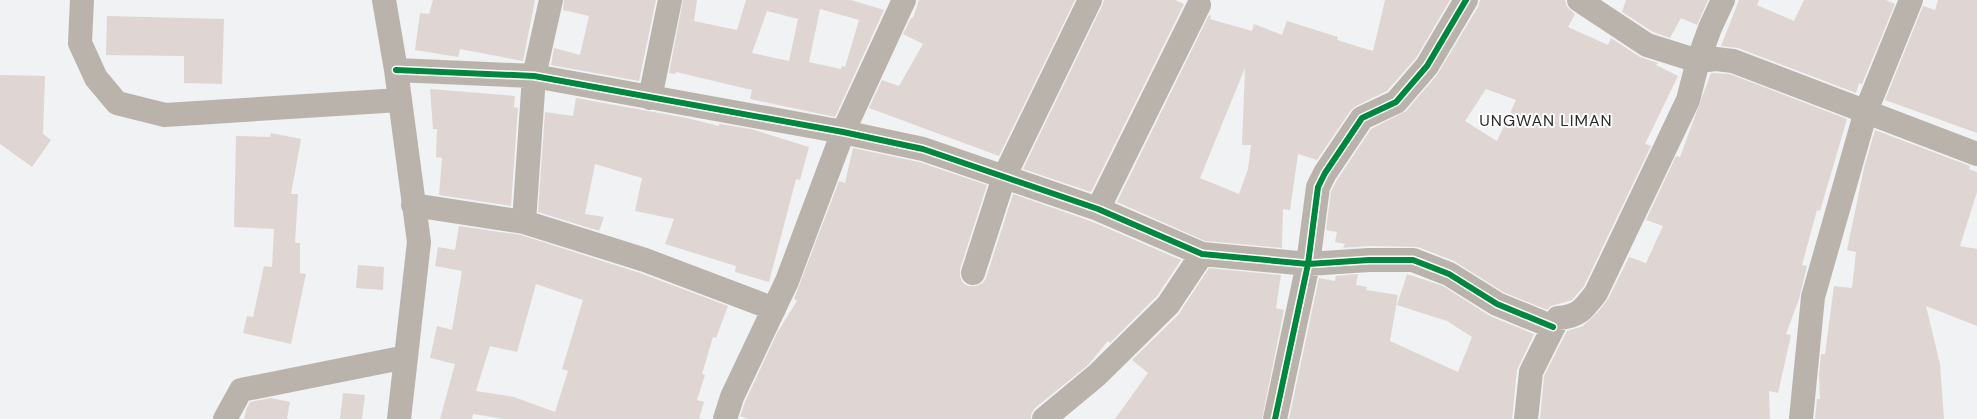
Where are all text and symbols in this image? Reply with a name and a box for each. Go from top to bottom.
district label: UNGWAN LIMAN [1479,110,1613,131]

